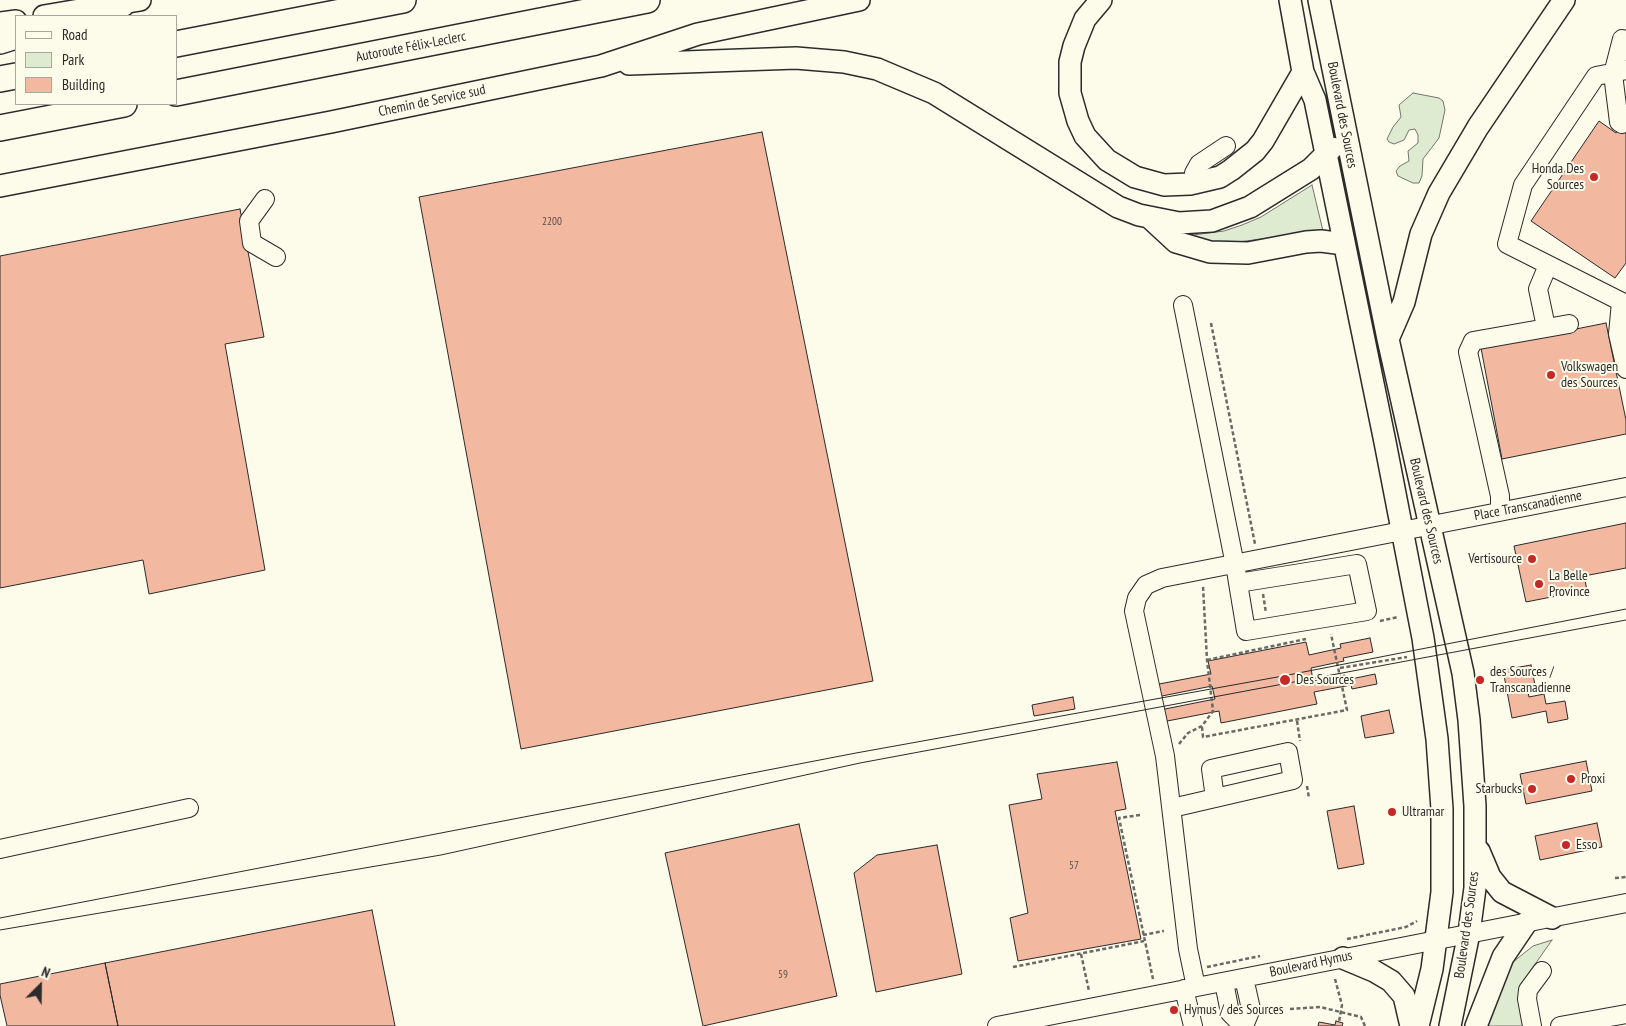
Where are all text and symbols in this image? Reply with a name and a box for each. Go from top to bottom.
legend [15,15,178,105]
text: Road [62,25,88,44]
street label: Autoroute Félix-Leclerc [355,28,467,66]
text: Park [62,50,84,69]
street label: Boulevard des Sources [1323,60,1361,170]
text: Building [62,75,105,94]
street label: Chemin de Service sud [377,81,487,121]
place label: Honda Des Sources [1532,161,1584,193]
marker: Honda Des Sources [1588,171,1600,183]
house number: 2200 [542,215,562,229]
place label: Volkswagen des Sources [1561,359,1618,392]
marker: Volkswagen des Sources [1545,369,1557,381]
street label: Boulevard des Sources [1406,456,1446,566]
street label: Place Transcanadienne [1473,487,1583,525]
place label: Vertisource [1468,551,1522,567]
marker: Vertisource [1526,553,1538,565]
place label: La Belle Province [1549,568,1590,600]
marker: La Belle Province [1533,578,1545,590]
place label: des Sources / Transcanadienne [1490,664,1571,696]
place label: Des Sources [1296,672,1354,688]
marker: Des Sources [1278,673,1292,687]
marker: des Sources / Transcanadienne [1474,674,1486,686]
place label: Proxi [1581,771,1605,787]
marker: Proxi [1565,773,1577,785]
place label: Starbucks [1475,781,1522,797]
marker: Starbucks [1526,783,1538,795]
place label: Ultramar [1402,804,1444,820]
marker: Ultramar [1386,806,1398,818]
place label: Esso [1576,837,1598,853]
marker: Esso [1560,839,1572,851]
house number: 57 [1069,859,1079,873]
street label: Boulevard des Sources [1451,870,1483,980]
street label: Boulevard Hymus [1268,947,1354,981]
north arrow [15,961,65,1011]
text: N [39,962,53,982]
house number: 59 [778,968,788,982]
place label: Hymus / des Sources [1184,1002,1284,1018]
marker: Hymus / des Sources [1168,1004,1180,1016]

